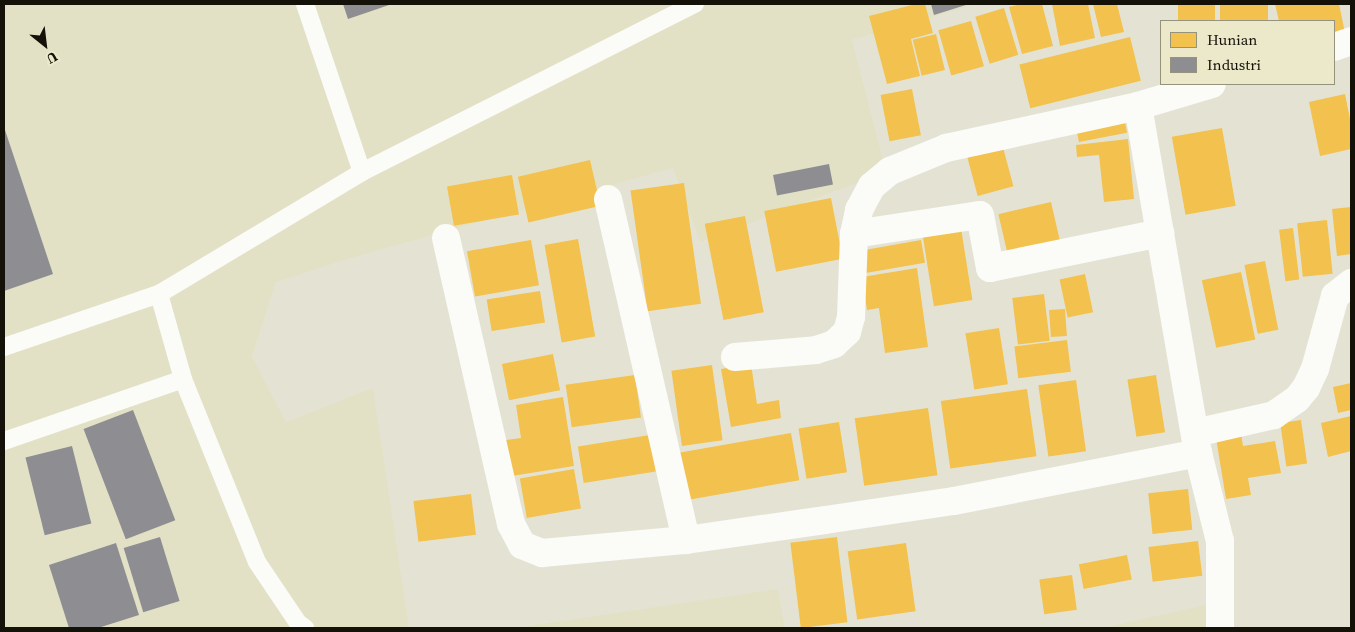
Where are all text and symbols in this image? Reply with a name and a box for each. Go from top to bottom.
north arrow [20,20,70,70]
legend [1160,20,1335,85]
text: Hunian [1207,29,1257,50]
text: U [43,47,62,69]
text: Industri [1207,54,1261,75]

